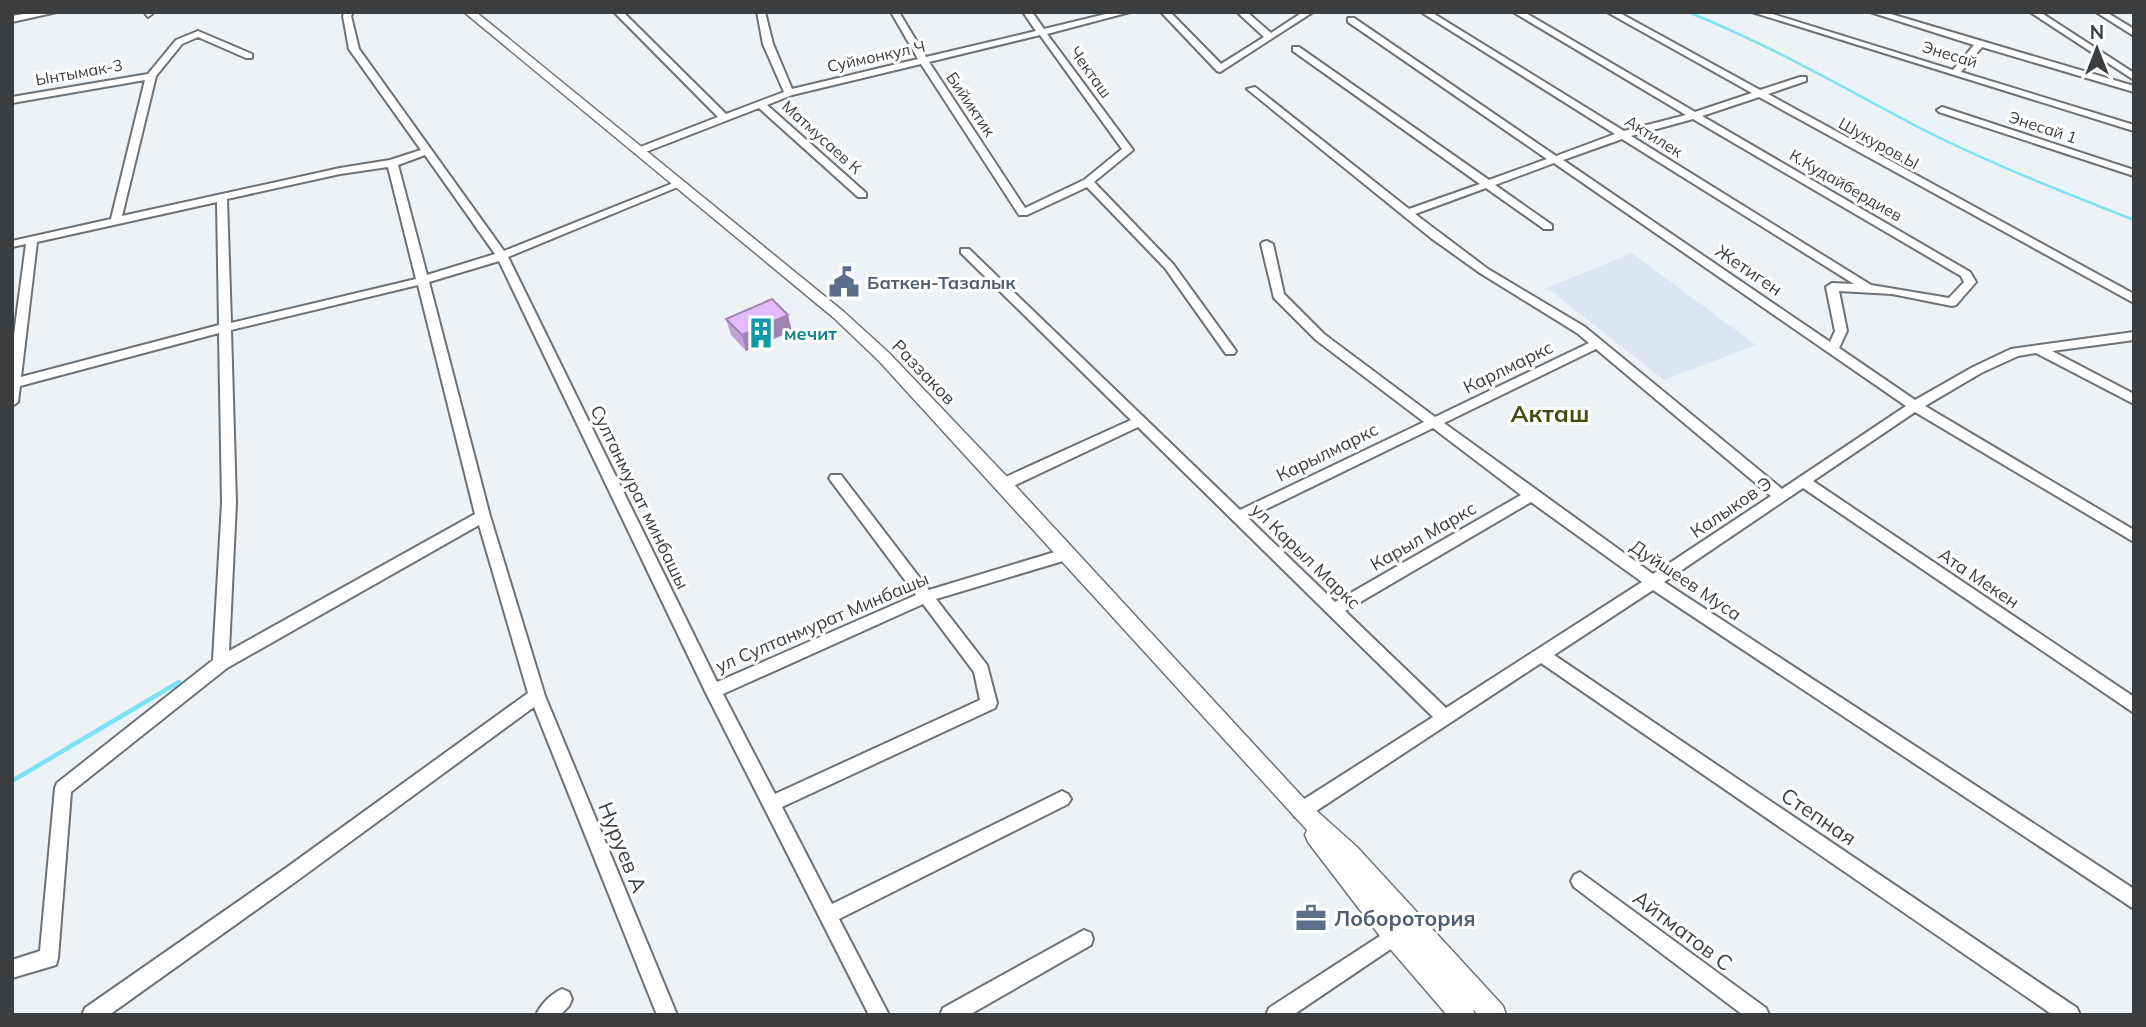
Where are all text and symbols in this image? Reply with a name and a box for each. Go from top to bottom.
north arrow [2062,14,2132,84]
text: N [2090,20,2104,44]
street label: Суймонкул Ч [825,36,927,76]
street label: Энесай [1920,36,1980,72]
street label: Чекташ [1066,42,1116,102]
street label: Ынтымак-3 [34,54,124,90]
street label: Бийиктик [942,68,1000,140]
street label: Матмусаев К [778,96,866,178]
street label: Энесай 1 [2006,107,2080,147]
street label: Актилек [1622,111,1687,162]
street label: Шукуров.Ы [1835,113,1923,173]
street label: К.Кудайбердиев [1786,145,1906,225]
street label: Жетиген [1711,239,1787,301]
public building icon: Баткен-Тазалык [827,265,861,299]
place label: Баткен-Тазалык [867,271,1016,294]
building icon: мечит [744,316,778,350]
place label: мечит [784,322,837,345]
street label: Раззаков [887,335,961,409]
street label: Карлмаркс [1459,335,1557,399]
district label: Акташ [1511,398,1589,428]
street label: Султанмурат минбашы [585,401,695,593]
street label: Карылмаркс [1272,417,1382,487]
street label: Калыков Э [1686,471,1776,543]
street label: Карыл Маркс [1366,496,1480,576]
street label: ул Карыл Маркс [1247,498,1365,614]
street label: Дуйшеев Муса [1626,534,1746,626]
street label: Ата Мекен [1934,543,2024,613]
street label: ул Султанмурат Минбашы [712,567,932,677]
street label: Степная [1777,781,1861,851]
street label: Нуруев А [593,798,653,897]
street label: Айтматов С [1628,884,1738,976]
office icon: Лоборотория [1294,901,1328,935]
place label: Лоборотория [1334,905,1475,931]

